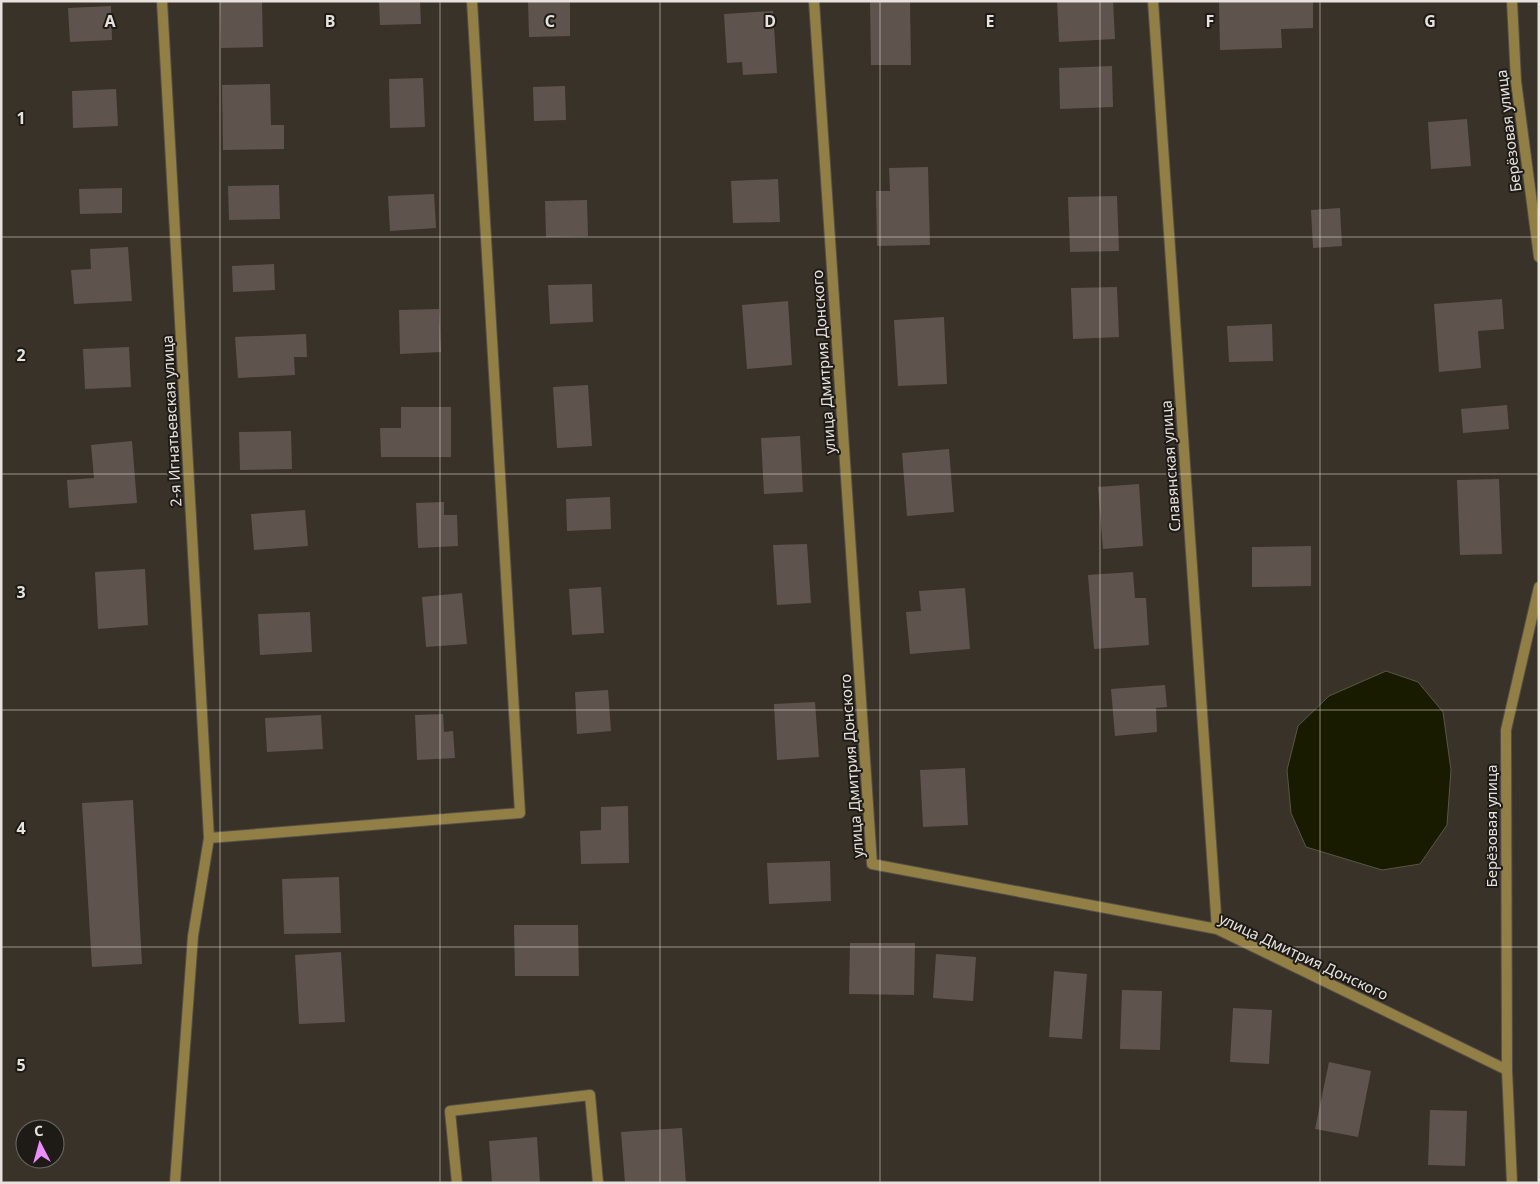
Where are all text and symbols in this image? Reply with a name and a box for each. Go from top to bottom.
text: A [104,10,116,32]
text: B [325,10,335,32]
text: C [545,10,555,32]
text: D [764,10,776,32]
text: E [986,10,995,32]
text: F [1206,10,1214,32]
text: G [1424,10,1436,32]
street label: Берёзовая улица [1491,69,1525,193]
text: 1 [16,107,26,129]
street label: улица Дмитрия Донского [807,269,839,455]
street label: 2-я Игнатьевская улица [157,335,185,507]
text: 2 [16,344,26,366]
street label: Славянская улица [1155,400,1185,532]
text: 3 [16,581,26,603]
street label: улица Дмитрия Донского [835,673,867,859]
street label: Берёзовая улица [1481,765,1501,887]
text: 4 [16,817,26,839]
street label: улица Дмитрия Донского [1216,908,1392,1004]
text: 5 [16,1054,26,1076]
north arrow [15,1119,65,1169]
text: С [33,1121,44,1140]

